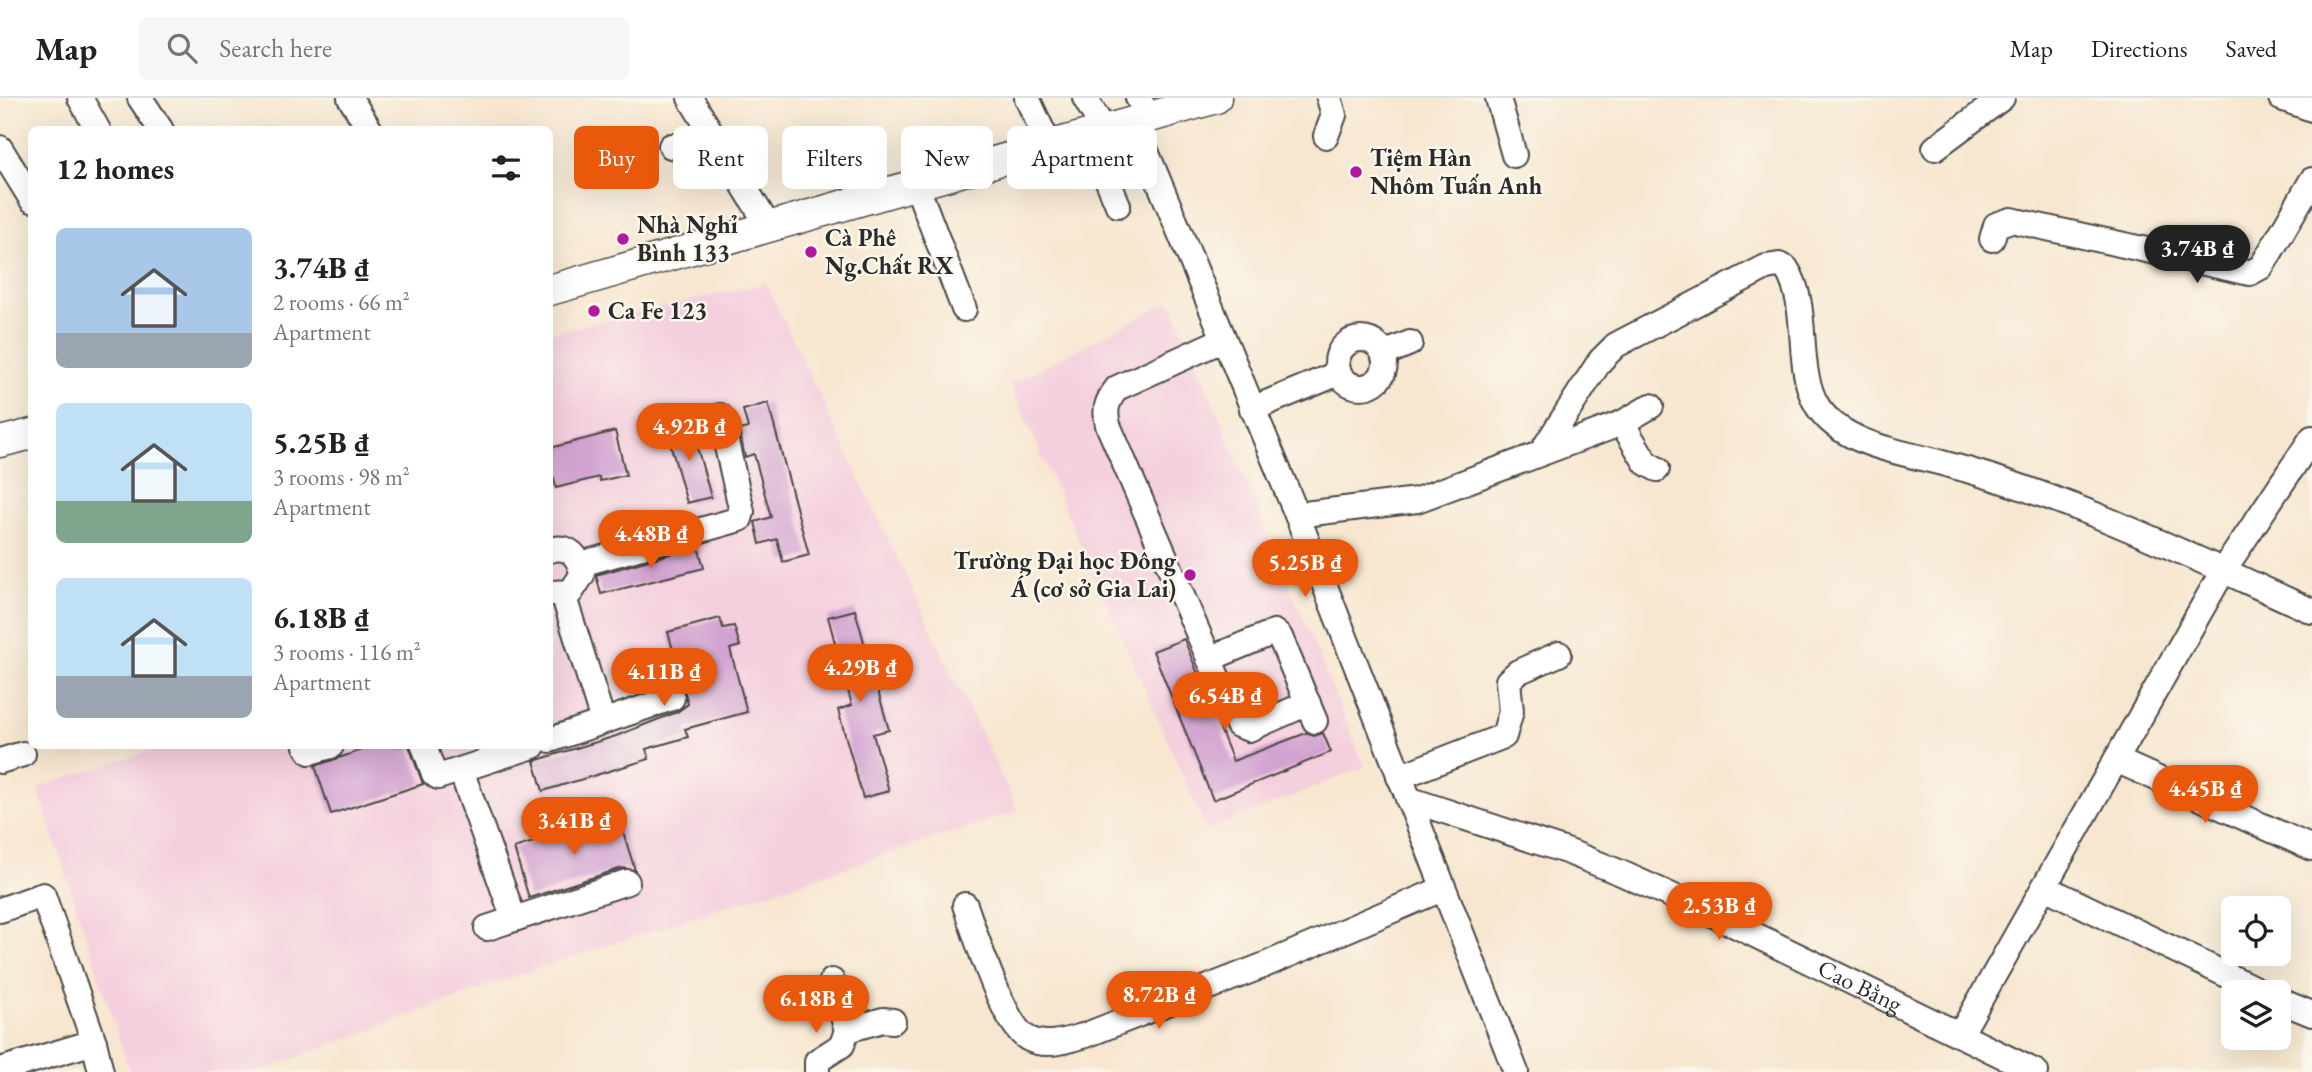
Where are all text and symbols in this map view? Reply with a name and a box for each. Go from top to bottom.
search box [139,17,629,80]
text: Map [35,27,97,70]
icon: search [163,29,201,67]
text: Search here [219,31,332,65]
text: Map [2010,33,2053,64]
text: Directions [2091,33,2188,64]
text: Saved [2226,33,2277,64]
chip: Buy [574,126,659,189]
chip: Rent [673,126,768,189]
chip: Filters [782,126,887,189]
chip: New [901,126,993,189]
chip: Apartment [1007,126,1157,189]
place label: Tiệm Hàn Nhôm Tuấn Anh [1370,142,1543,201]
text: 12 homes [56,149,174,188]
icon: filters [487,149,525,187]
marker: Tiệm Hàn Nhôm Tuấn Anh [1348,164,1364,180]
place label: Nhà Nghỉ Bình 133 [637,209,738,268]
place label: Cà Phê Ng.Chất RX [825,222,954,282]
pin: 3.74B ₫ [2132,226,2262,285]
marker: Nhà Nghỉ Bình 133 [615,231,631,247]
text: 3.74B ₫ [2160,233,2234,263]
marker: Cà Phê Ng.Chất RX [803,244,819,260]
text: 3.74B ₫ [273,248,369,287]
icon: home [112,256,196,340]
text: 2 rooms · 66 m² [273,287,410,317]
place label: Ca Fe 123 [608,295,707,326]
marker: Ca Fe 123 [586,303,602,319]
text: Apartment [273,317,371,347]
pin: 4.92B ₫ [624,404,754,463]
text: 4.92B ₫ [652,411,726,441]
text: 5.25B ₫ [273,423,369,462]
icon: home [112,431,196,515]
text: 3 rooms · 98 m² [273,462,410,492]
text: Apartment [273,492,371,522]
pin: 4.48B ₫ [586,510,716,570]
text: 4.48B ₫ [614,518,688,548]
pin: 5.25B ₫ [1240,540,1370,599]
place label: Trường Đại học Đông Á (cơ sở Gia Lai) [953,545,1177,604]
text: 5.25B ₫ [1268,547,1342,577]
marker: Trường Đại học Đông Á (cơ sở Gia Lai) [1182,567,1198,583]
text: 6.18B ₫ [273,598,369,637]
icon: home [112,606,196,690]
text: 3 rooms · 116 m² [273,637,421,667]
pin: 4.29B ₫ [795,644,925,704]
pin: 4.11B ₫ [599,648,729,708]
text: 4.29B ₫ [823,652,897,682]
text: 4.11B ₫ [627,656,701,686]
text: Apartment [273,667,371,697]
pin: 6.54B ₫ [1160,672,1290,732]
text: 6.54B ₫ [1188,680,1262,710]
pin: 4.45B ₫ [2140,766,2270,825]
text: 4.45B ₫ [2168,773,2242,803]
pin: 3.41B ₫ [509,798,639,857]
text: 3.41B ₫ [537,805,611,835]
pin: 2.53B ₫ [1654,882,1784,942]
text: 2.53B ₫ [1682,890,1756,920]
map controls [2221,896,2291,1050]
button: locate [2221,896,2291,966]
street label: Cao Bằng [1813,952,1908,1020]
pin: 8.72B ₫ [1094,972,1224,1031]
pin: 6.18B ₫ [751,976,881,1035]
text: 8.72B ₫ [1122,979,1196,1009]
button: layers [2221,980,2291,1050]
text: 6.18B ₫ [779,983,853,1013]

